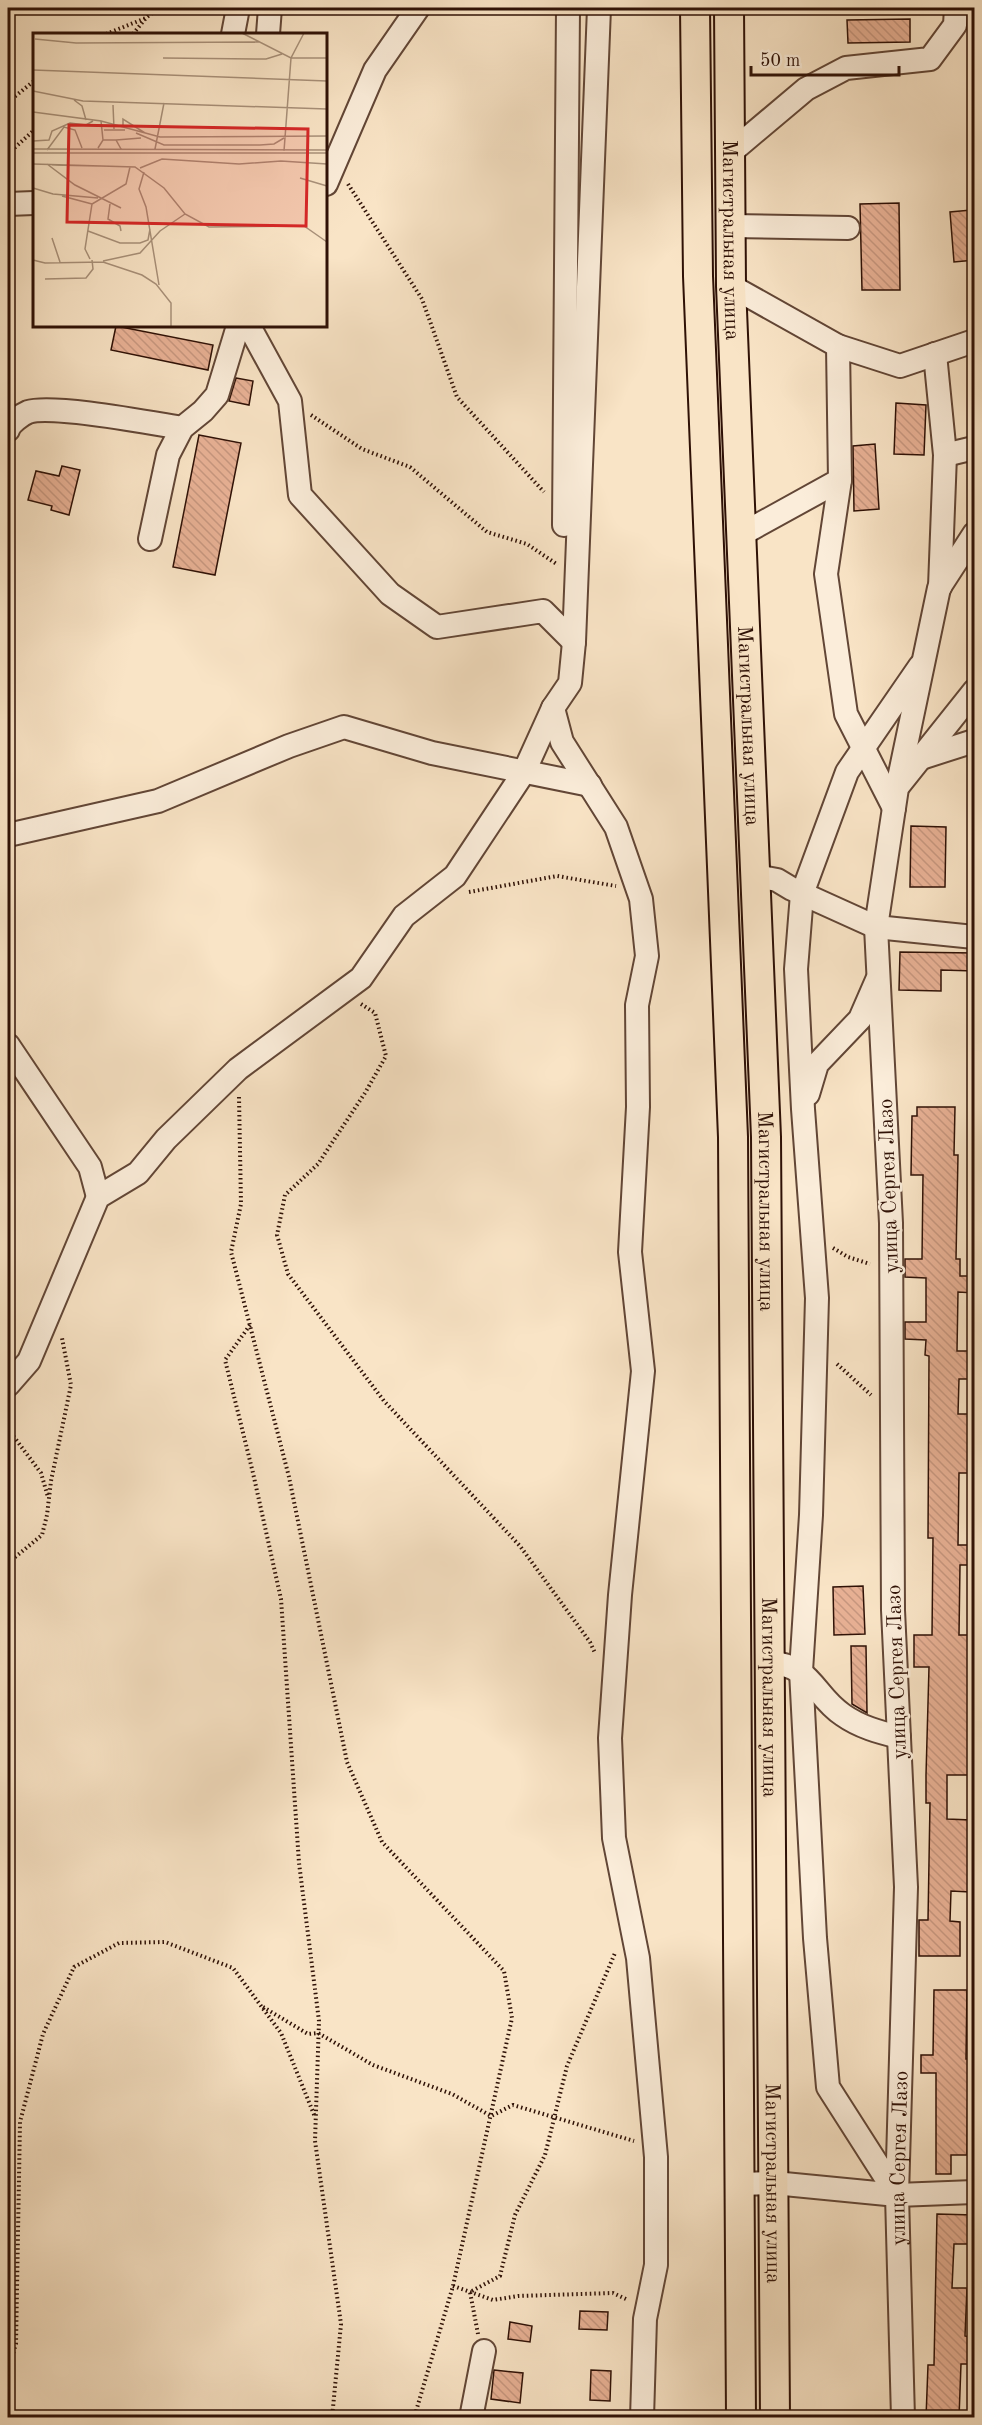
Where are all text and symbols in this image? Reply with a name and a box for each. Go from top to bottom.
inset map [33,33,327,327]
scale bar [751,39,900,77]
text: 50 m [760,52,800,70]
street label: Магистральная улица [718,140,742,341]
street label: Магистральная улица [733,625,762,826]
street label: улица Сергея Лазо [876,1098,903,1274]
street label: Магистральная улица [753,1111,776,1312]
street label: улица Сергея Лазо [884,1584,911,1760]
street label: Магистральная улица [757,1597,780,1798]
street label: улица Сергея Лазо [888,2070,913,2246]
street label: Магистральная улица [761,2083,783,2284]

